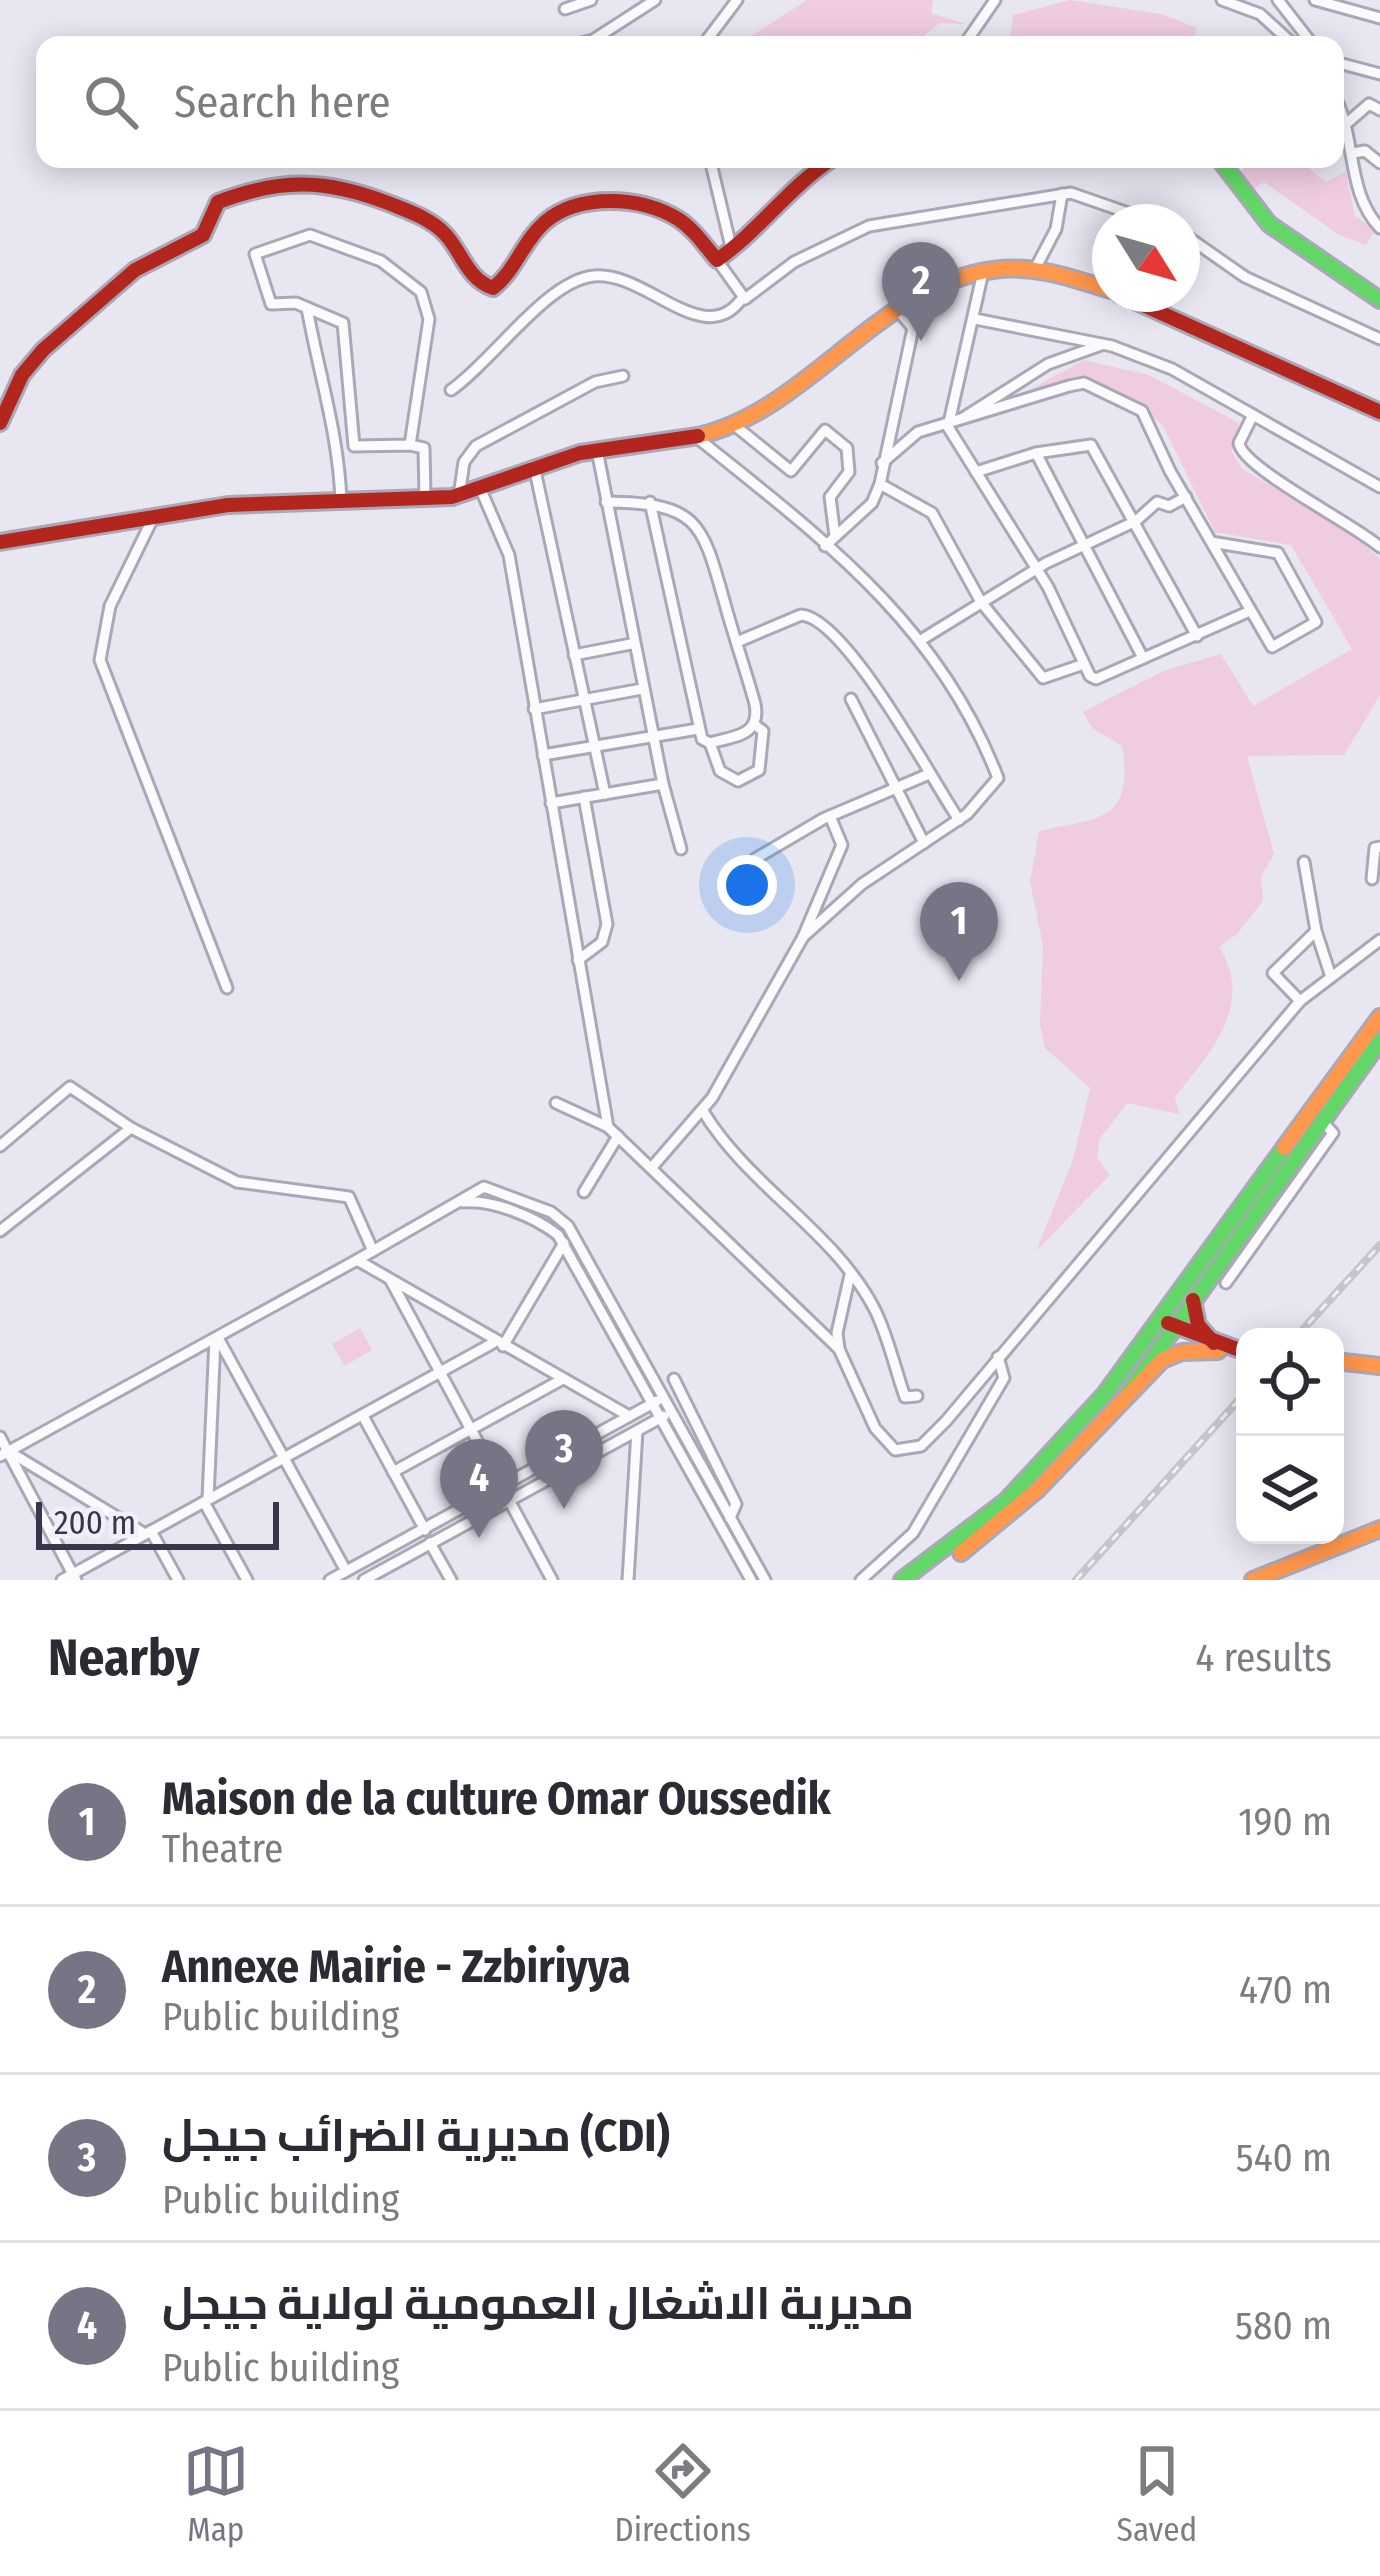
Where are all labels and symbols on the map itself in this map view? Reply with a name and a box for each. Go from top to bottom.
north arrow [1092,204,1200,312]
pin: 2 [882,242,960,341]
your location [717,855,777,915]
pin: 1 [920,882,998,981]
pin: 3 [525,1410,603,1509]
pin: 4 [440,1439,518,1538]
scale bar [36,1496,279,1549]

